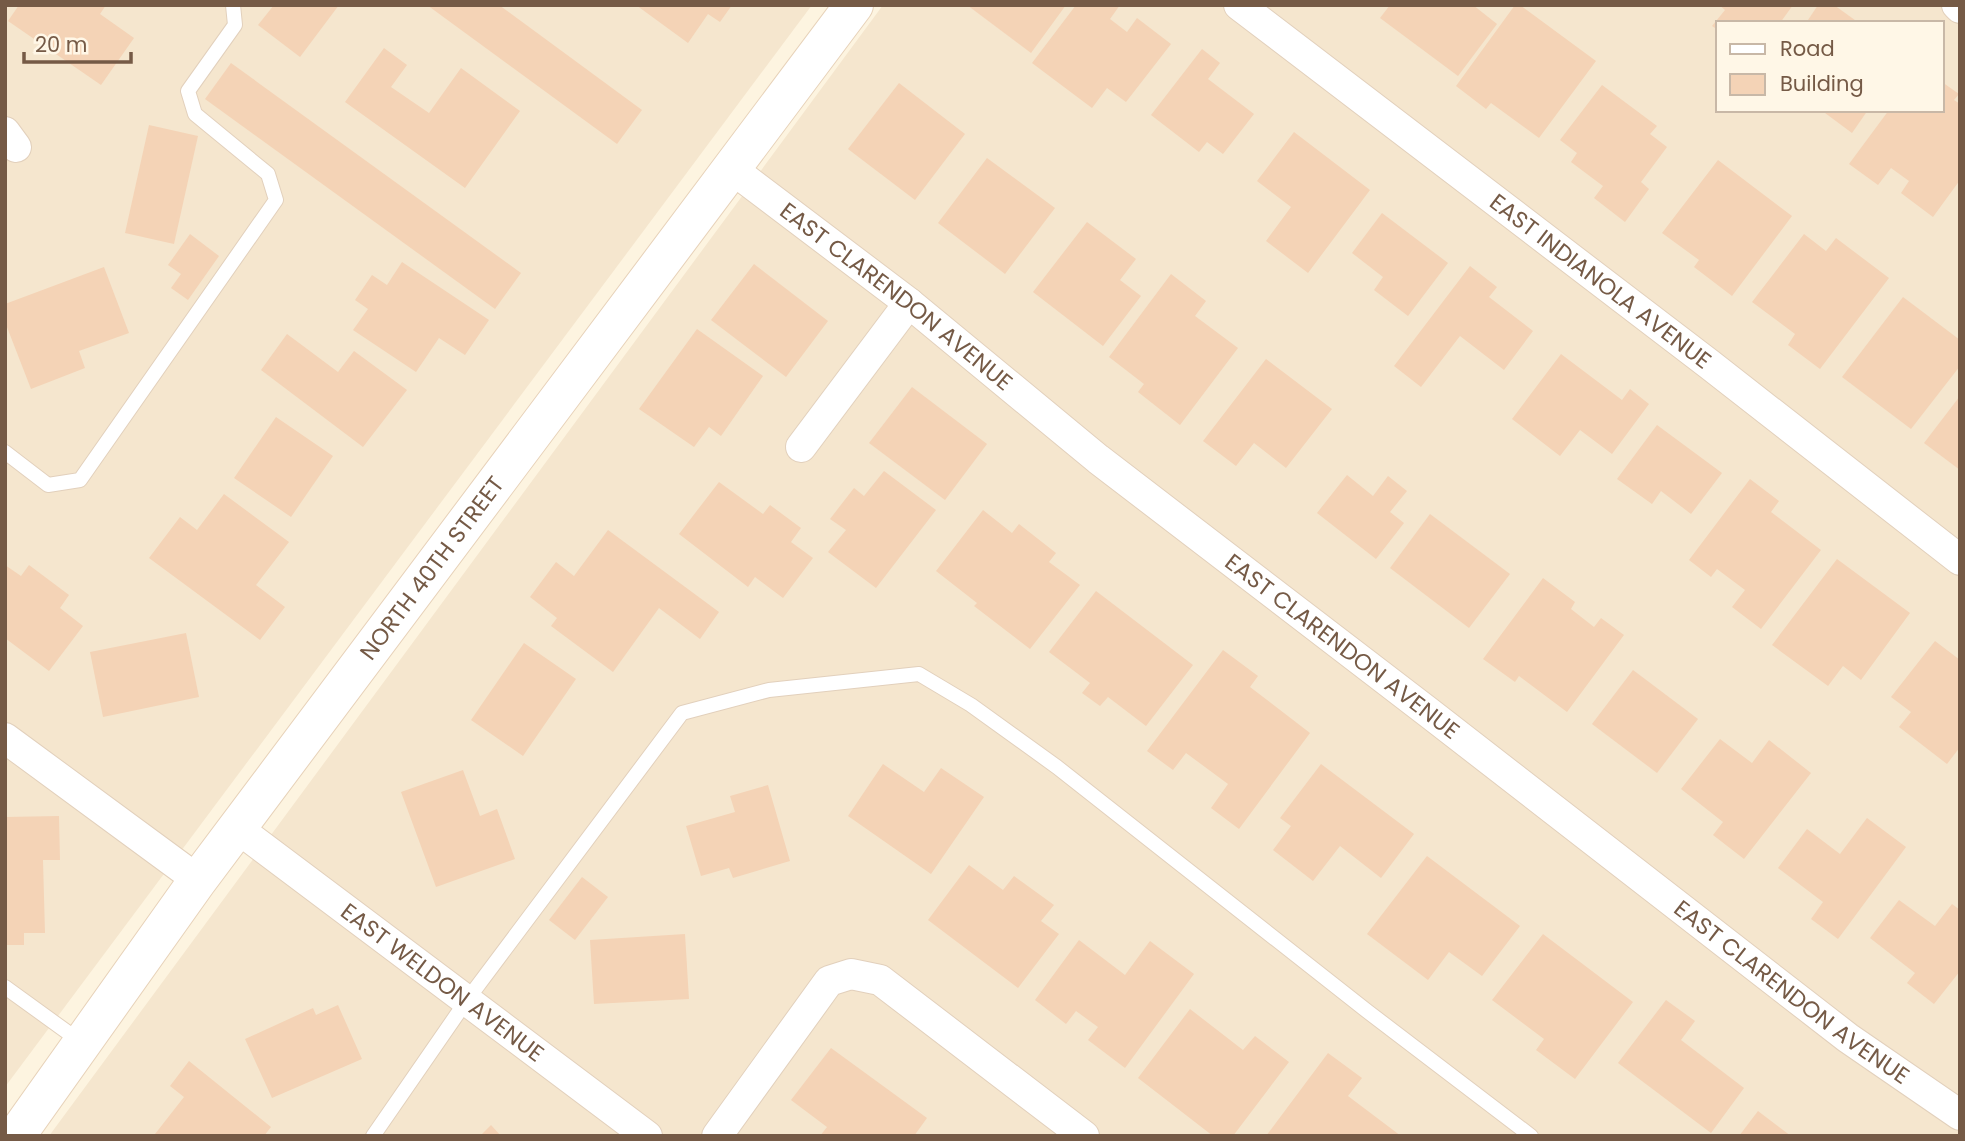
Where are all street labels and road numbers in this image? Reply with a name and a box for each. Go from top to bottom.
street label: EAST INDIANOLA AVENUE [1483,186,1718,376]
street label: EAST CLARENDON AVENUE [773,195,1019,398]
street label: NORTH 40TH STREET [352,470,511,667]
street label: EAST CLARENDON AVENUE [1218,546,1466,747]
street label: EAST CLARENDON AVENUE [1667,893,1916,1092]
street label: EAST WELDON AVENUE [334,895,551,1069]

